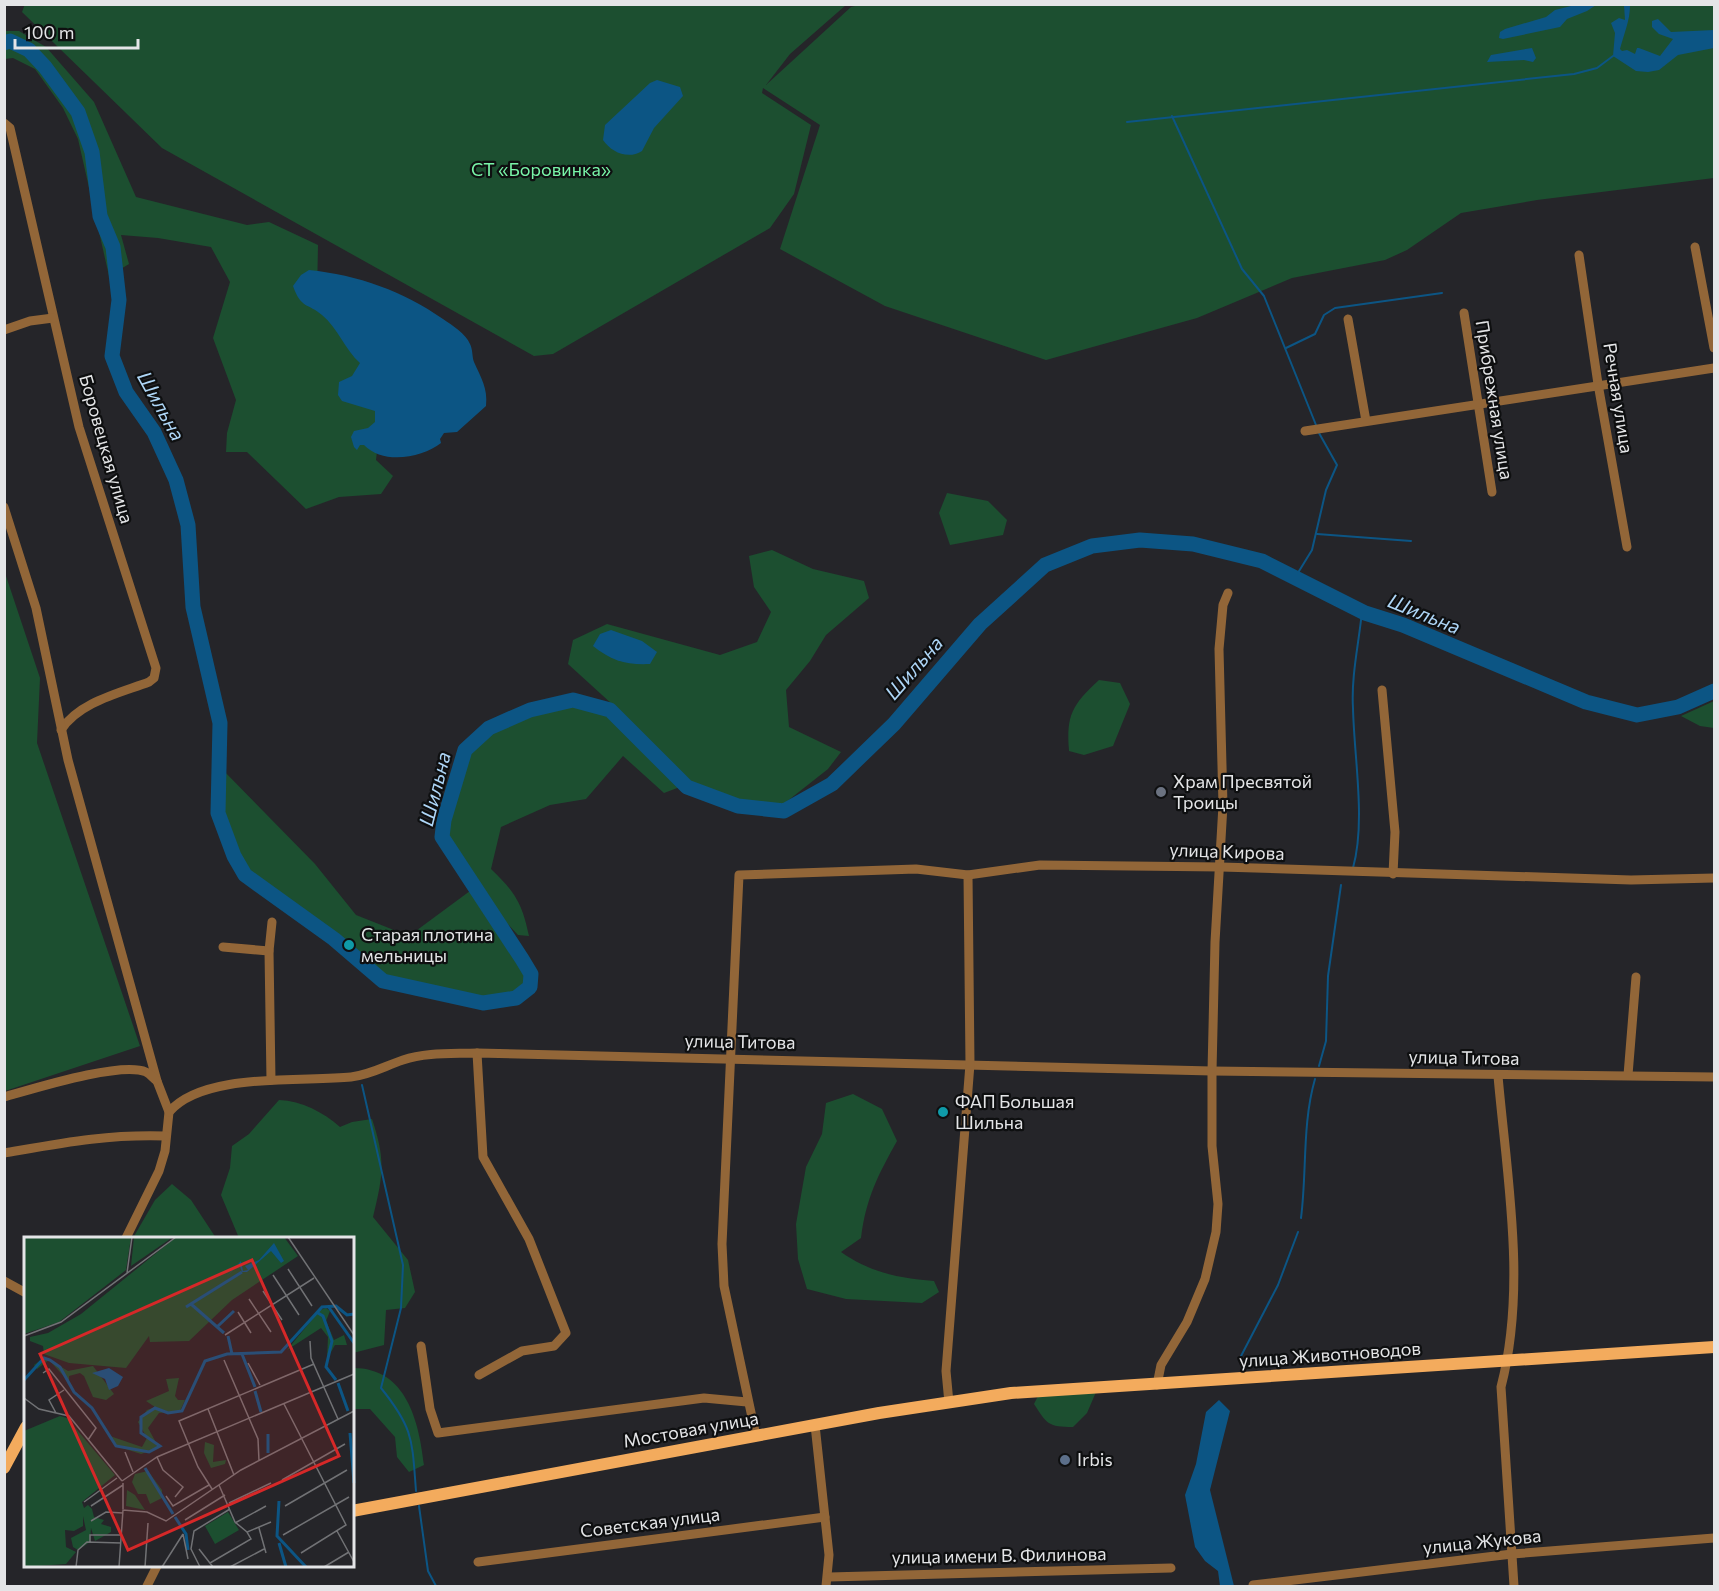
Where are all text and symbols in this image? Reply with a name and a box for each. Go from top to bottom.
scale bar [15,12,138,50]
text: 100 m [24,21,74,43]
park label: СТ «Боровинка» [471,158,611,180]
street label: Прибрежная улица [1472,319,1518,481]
street label: Речная улица [1599,341,1639,455]
water label: Шильна [133,366,191,445]
street label: Боровецкая улица [75,372,139,526]
water label: Шильна [1385,588,1464,638]
water label: Шильна [879,631,947,704]
water label: Шильна [413,749,455,829]
place label: Храм Пресвятой Троицы [1173,770,1312,813]
marker: Храм Пресвятой Троицы [1154,785,1168,799]
street label: улица Кирова [1169,838,1285,864]
place label: Старая плотина мельницы [361,923,493,966]
marker: Старая плотина мельницы [342,938,356,952]
street label: улица Титова [684,1029,796,1053]
street label: улица Титова [1408,1045,1520,1069]
place label: ФАП Большая Шильна [955,1090,1074,1133]
marker: ФАП Большая Шильна [936,1105,950,1119]
inset map [24,1237,354,1567]
street label: улица Животноводов [1238,1337,1422,1371]
street label: Мостовая улица [621,1406,760,1452]
place label: Irbis [1077,1448,1113,1470]
marker: Irbis [1058,1453,1072,1467]
street label: Советская улица [579,1503,721,1541]
street label: улица Жукова [1422,1524,1542,1558]
street label: улица имени В. Филинова [891,1542,1107,1568]

